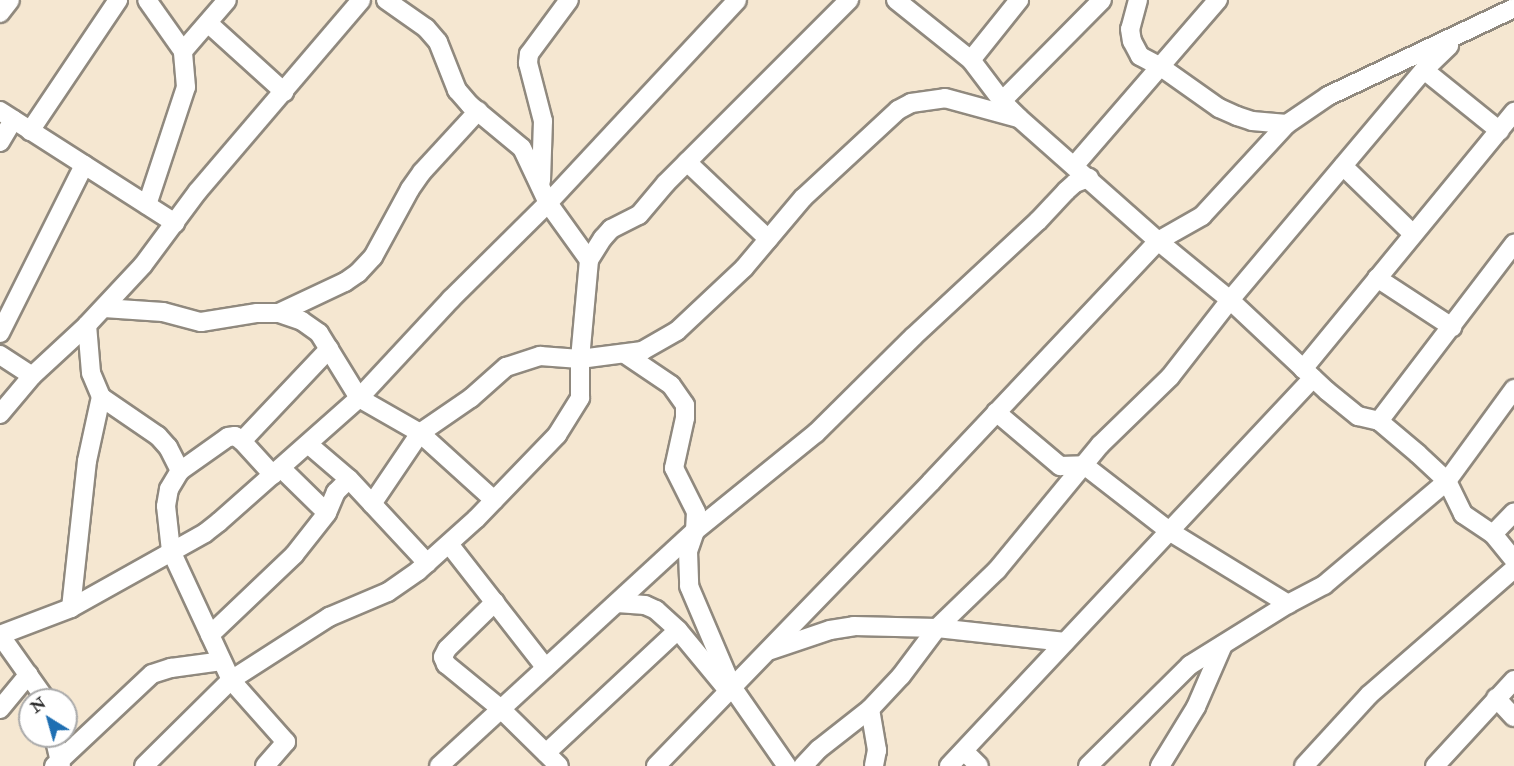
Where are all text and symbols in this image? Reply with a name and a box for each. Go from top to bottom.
north arrow [18,688,78,748]
text: N [27,693,50,718]

